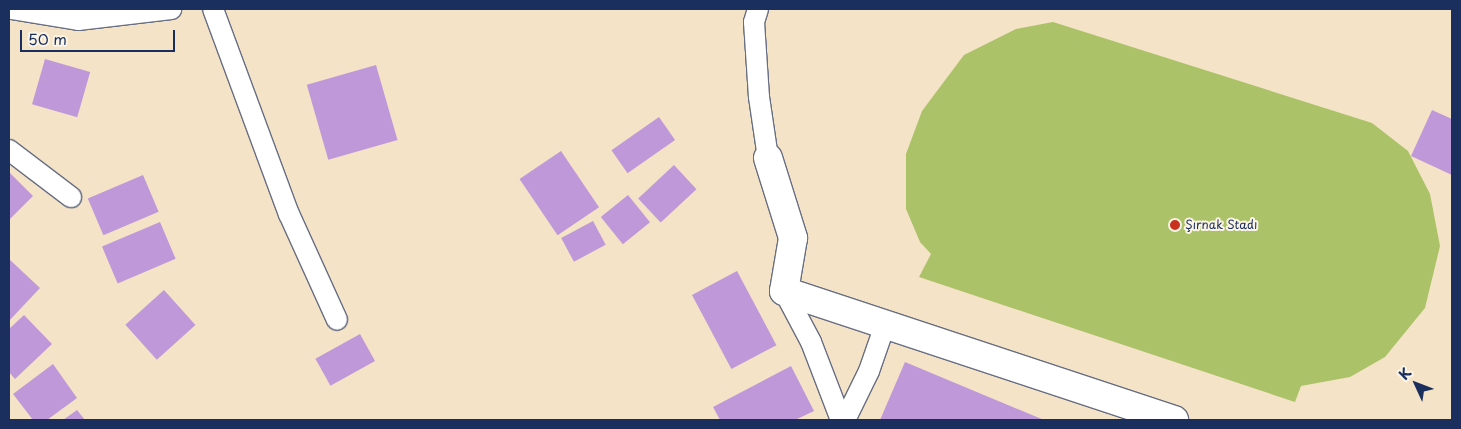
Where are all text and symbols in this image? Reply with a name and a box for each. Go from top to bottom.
scale bar [22,20,178,52]
text: 50 m [28,27,67,50]
place label: Şırnak Stadı [1185,218,1257,232]
marker: Şırnak Stadı [1169,219,1181,231]
north arrow [1391,359,1441,409]
text: K [1393,363,1416,384]

